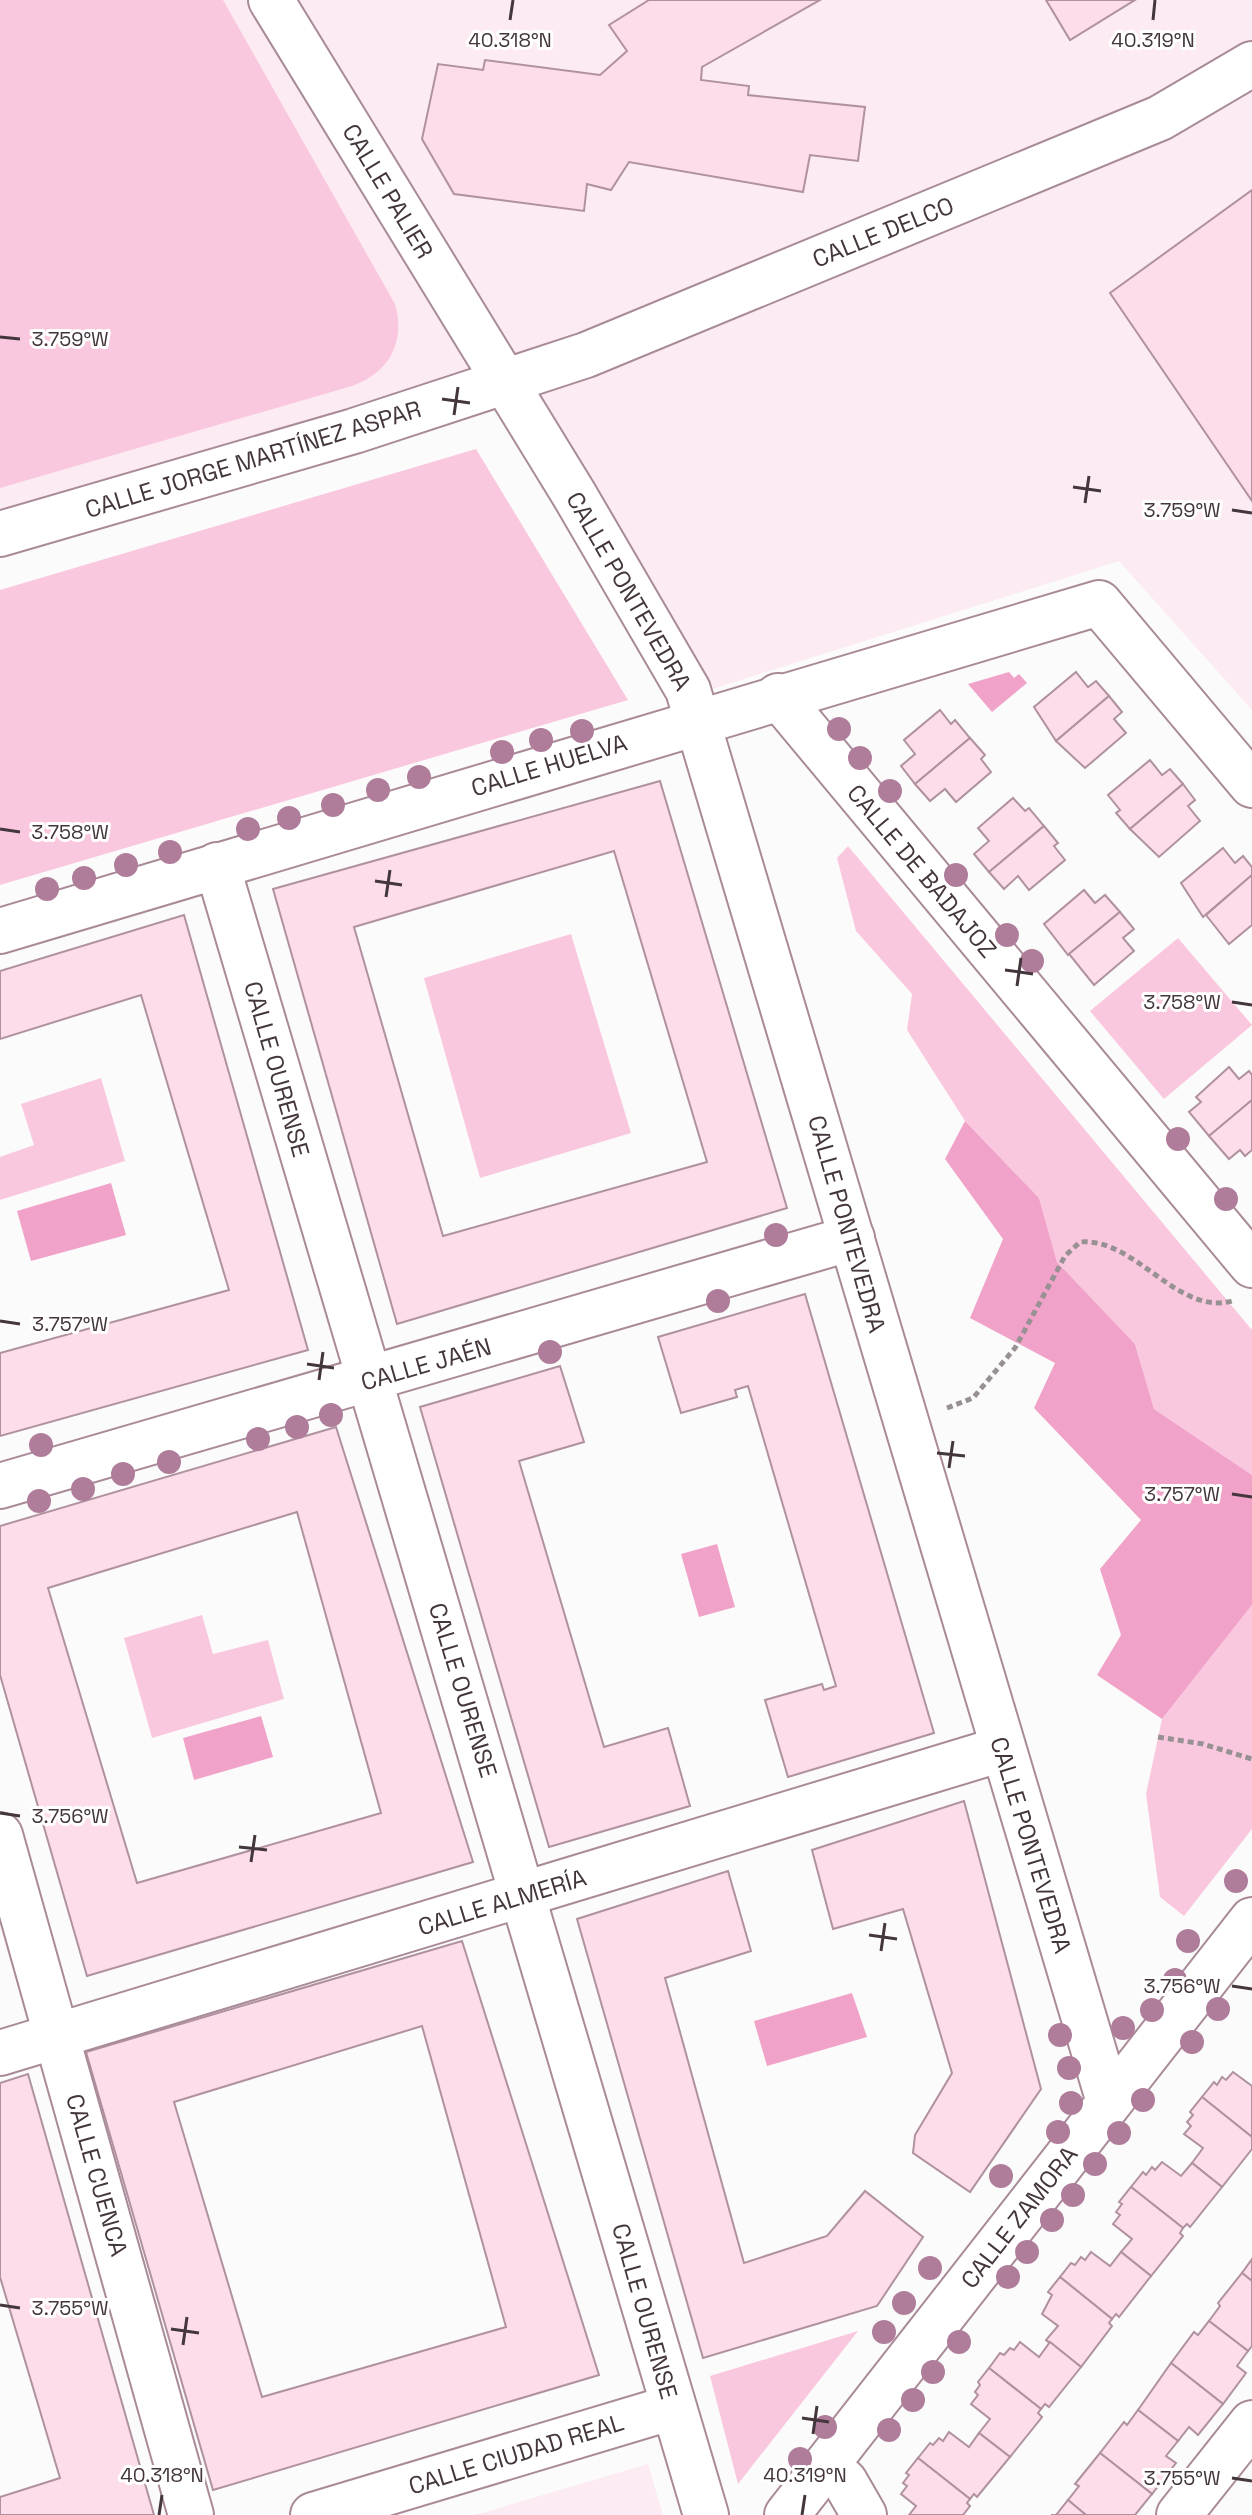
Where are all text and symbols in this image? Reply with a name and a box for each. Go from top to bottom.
text: 40.318°N [468,27,552,53]
text: 40.319°N [1111,27,1195,53]
street label: CALLE PALIER [336,118,440,264]
street label: CALLE DELCO [808,190,958,274]
text: 3.759°W [31,326,109,352]
street label: CALLE JORGE MARTÍNEZ ASPAR [81,393,425,525]
street label: CALLE PONTEVEDRA [559,486,699,696]
text: 3.759°W [1143,497,1221,523]
street label: CALLE HUELVA [467,727,631,803]
street label: CALLE DE BADAJOZ [840,778,1004,964]
text: 3.758°W [31,819,109,845]
street label: CALLE OURENSE [237,978,317,1160]
text: 3.758°W [1143,989,1221,1015]
street label: CALLE PONTEVEDRA [801,1112,893,1336]
text: 3.757°W [32,1311,108,1337]
street label: CALLE JAÉN [357,1331,495,1397]
text: 3.757°W [1144,1481,1220,1507]
street label: CALLE OURENSE [422,1599,504,1781]
street label: CALLE PONTEVEDRA [983,1733,1079,1957]
text: 3.756°W [31,1803,109,1829]
street label: CALLE ALMERÍA [414,1862,590,1942]
text: 3.756°W [1143,1973,1221,1999]
street label: CALLE CUENCA [59,2090,135,2260]
street label: CALLE ZAMORA [954,2140,1084,2294]
street label: CALLE OURENSE [605,2220,685,2402]
text: 3.755°W [32,2295,108,2321]
street label: CALLE CIUDAD REAL [405,2407,627,2501]
text: 40.318°N [120,2462,204,2488]
text: 40.319°N [763,2462,847,2488]
text: 3.755°W [1144,2465,1220,2491]

